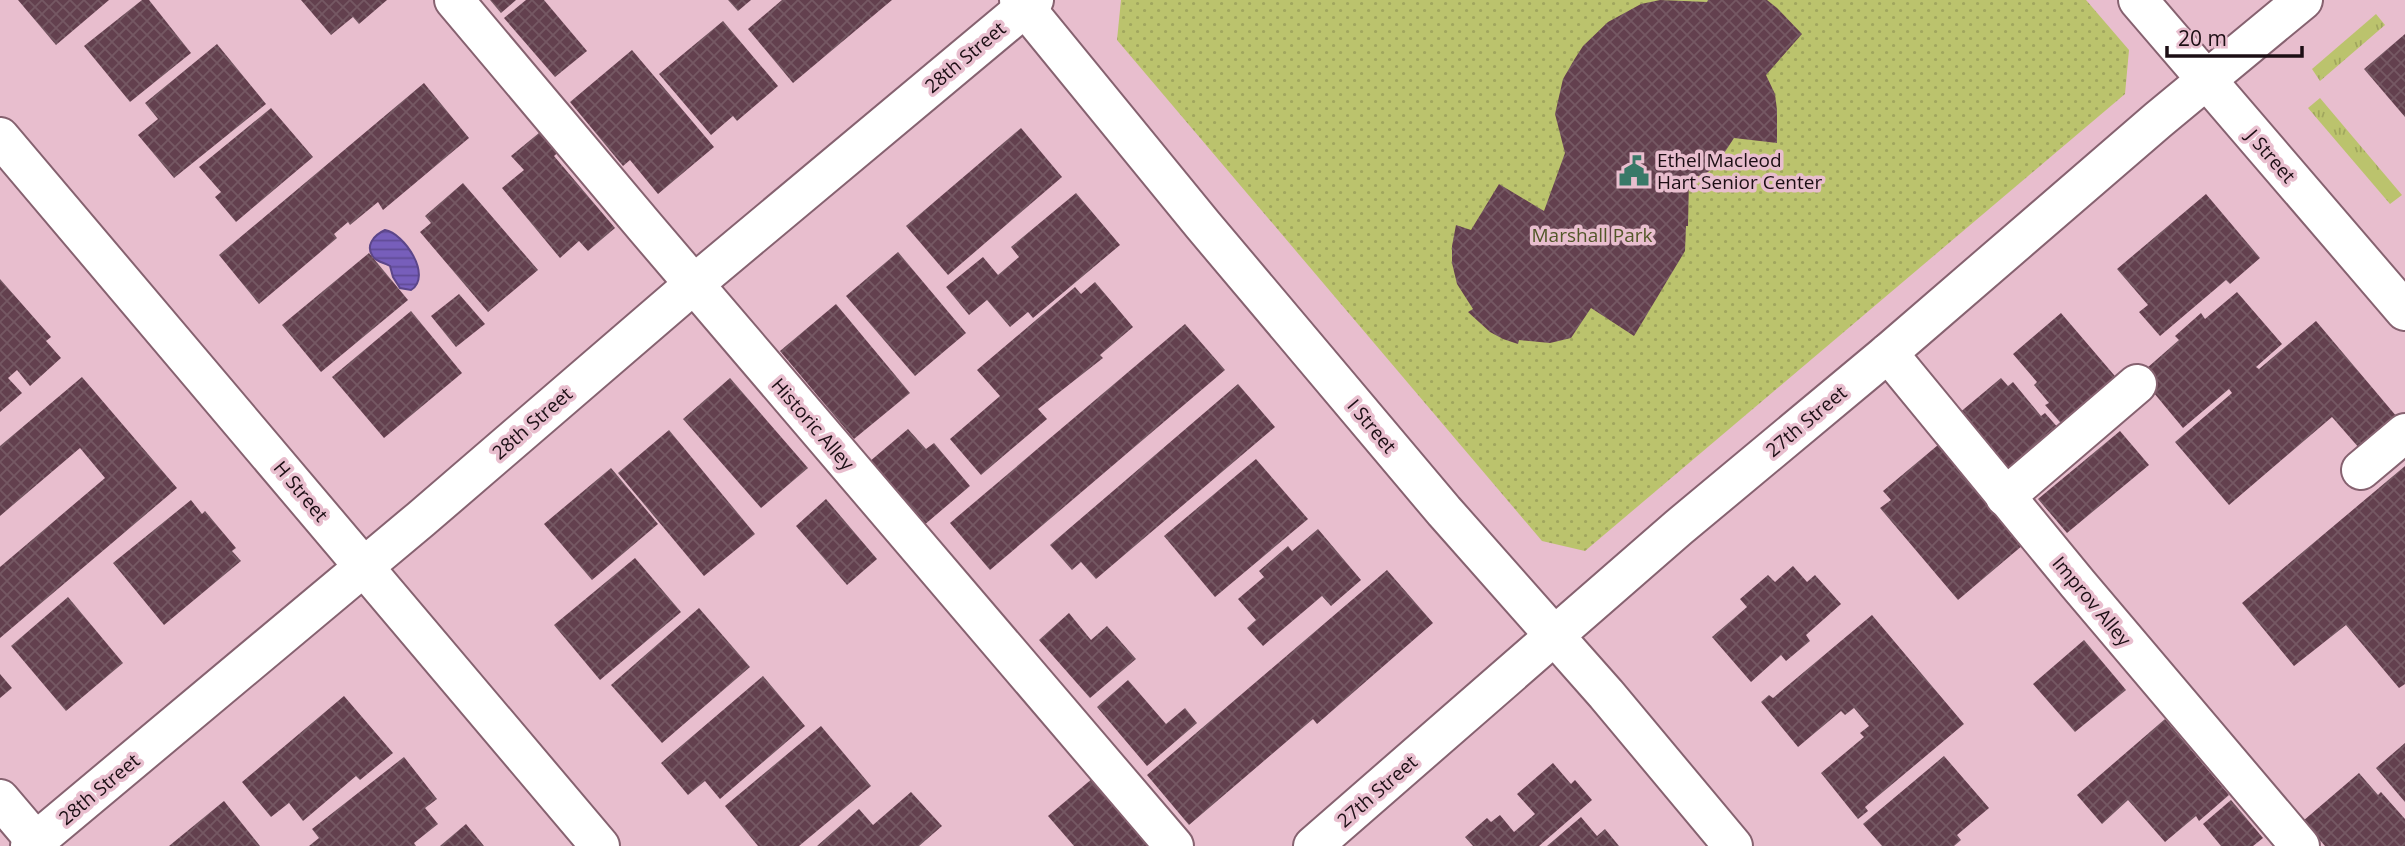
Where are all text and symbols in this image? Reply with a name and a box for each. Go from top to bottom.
scale bar [2167,14,2302,58]
street label: 28th Street [919,15,1011,99]
text: 20 m [2178,24,2227,52]
street label: J Street [2239,122,2302,189]
place label: Ethel Macleod Hart Senior Center [1657,147,1822,195]
public building icon: Ethel Macleod Hart Senior Center [1617,154,1651,188]
park label: Marshall Park [1532,222,1652,248]
street label: Historic Alley [766,372,861,476]
street label: 27th Street [1760,379,1852,463]
street label: 28th Street [486,381,578,465]
street label: I Street [1342,393,1402,459]
street label: H Street [268,455,334,527]
street label: Improv Alley [2047,551,2138,652]
street label: 28th Street [53,747,145,831]
street label: 27th Street [1331,749,1423,833]

